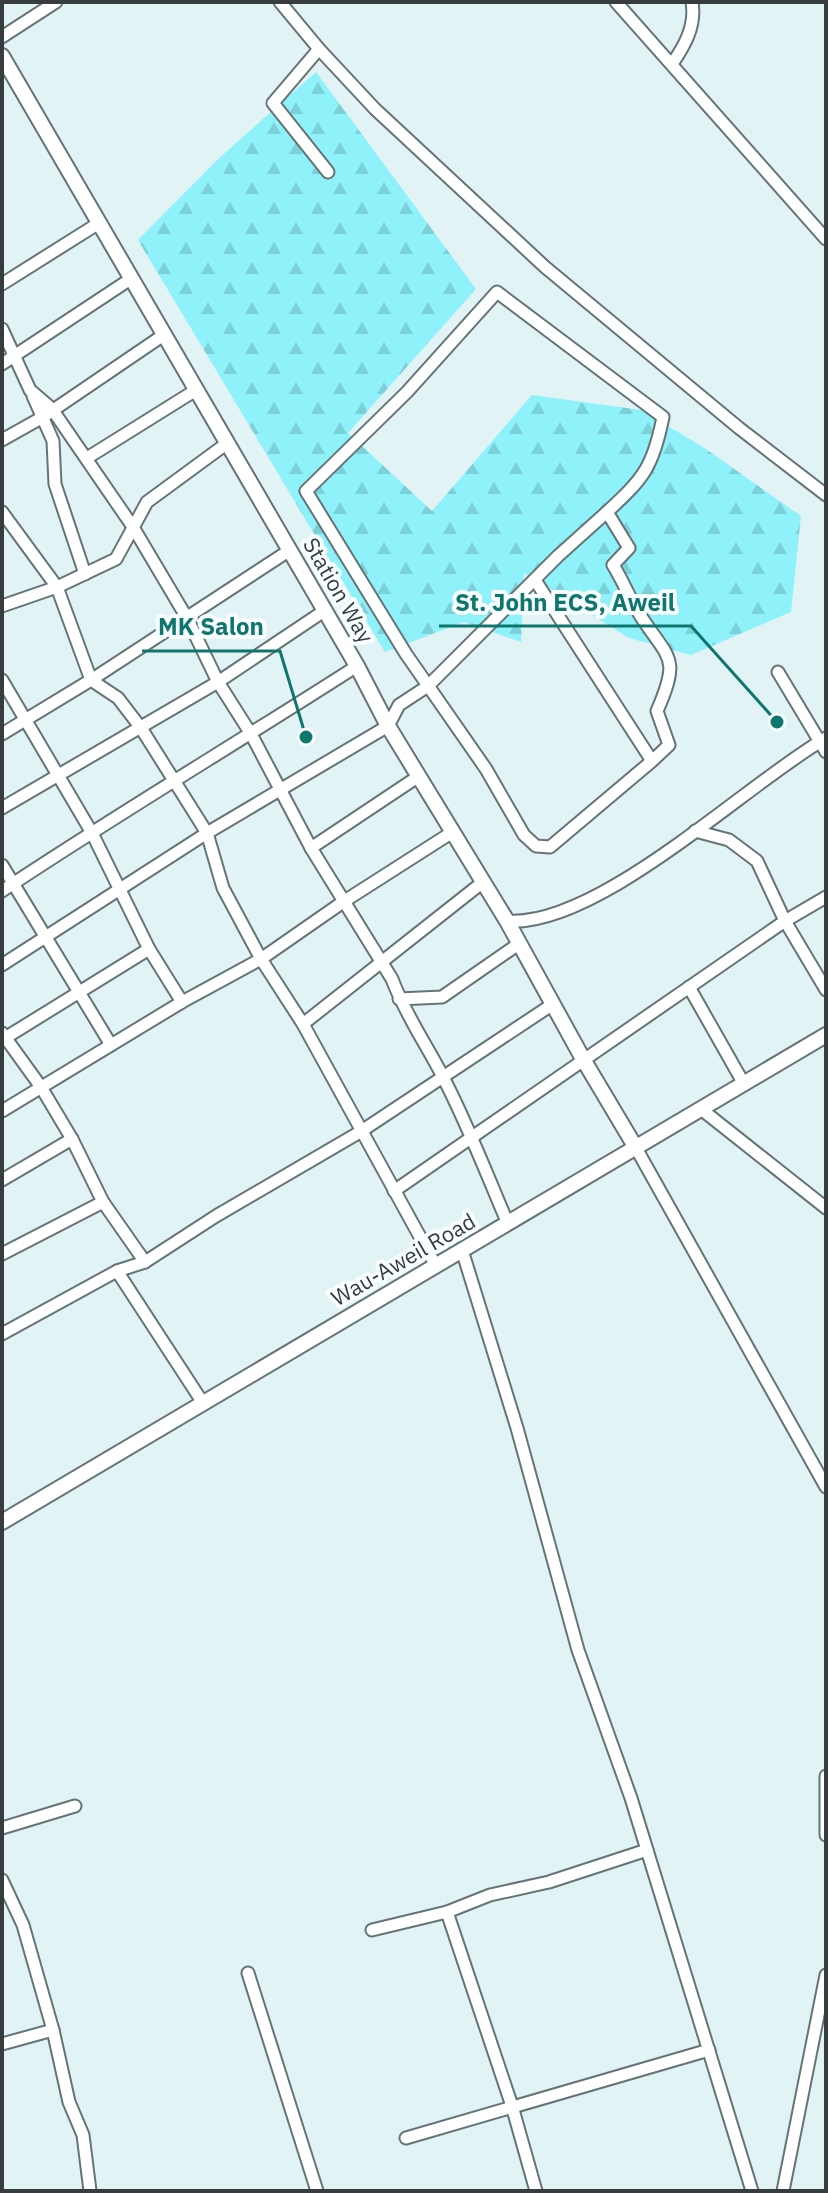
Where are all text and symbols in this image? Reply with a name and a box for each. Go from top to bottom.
street label: Station Way [297,532,381,648]
callout: St. John ECS, Aweil [439,578,691,626]
text: St. John ECS, Aweil [455,586,675,618]
callout: MK Salon [142,603,280,651]
text: MK Salon [158,610,264,642]
street label: Wau-Aweil Road [326,1206,480,1312]

